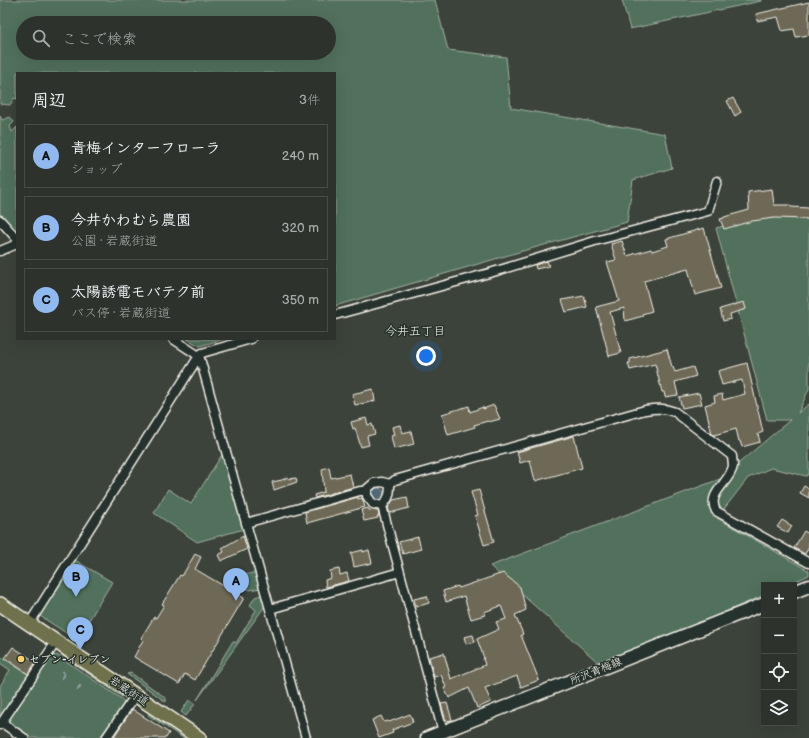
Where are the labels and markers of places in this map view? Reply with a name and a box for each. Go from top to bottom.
pin: B [63,564,89,597]
pin: A [223,568,249,601]
pin: C [67,617,93,650]
place label: セブン-イレブン [29,653,111,666]
marker: セブン-イレブン [16,654,26,664]

